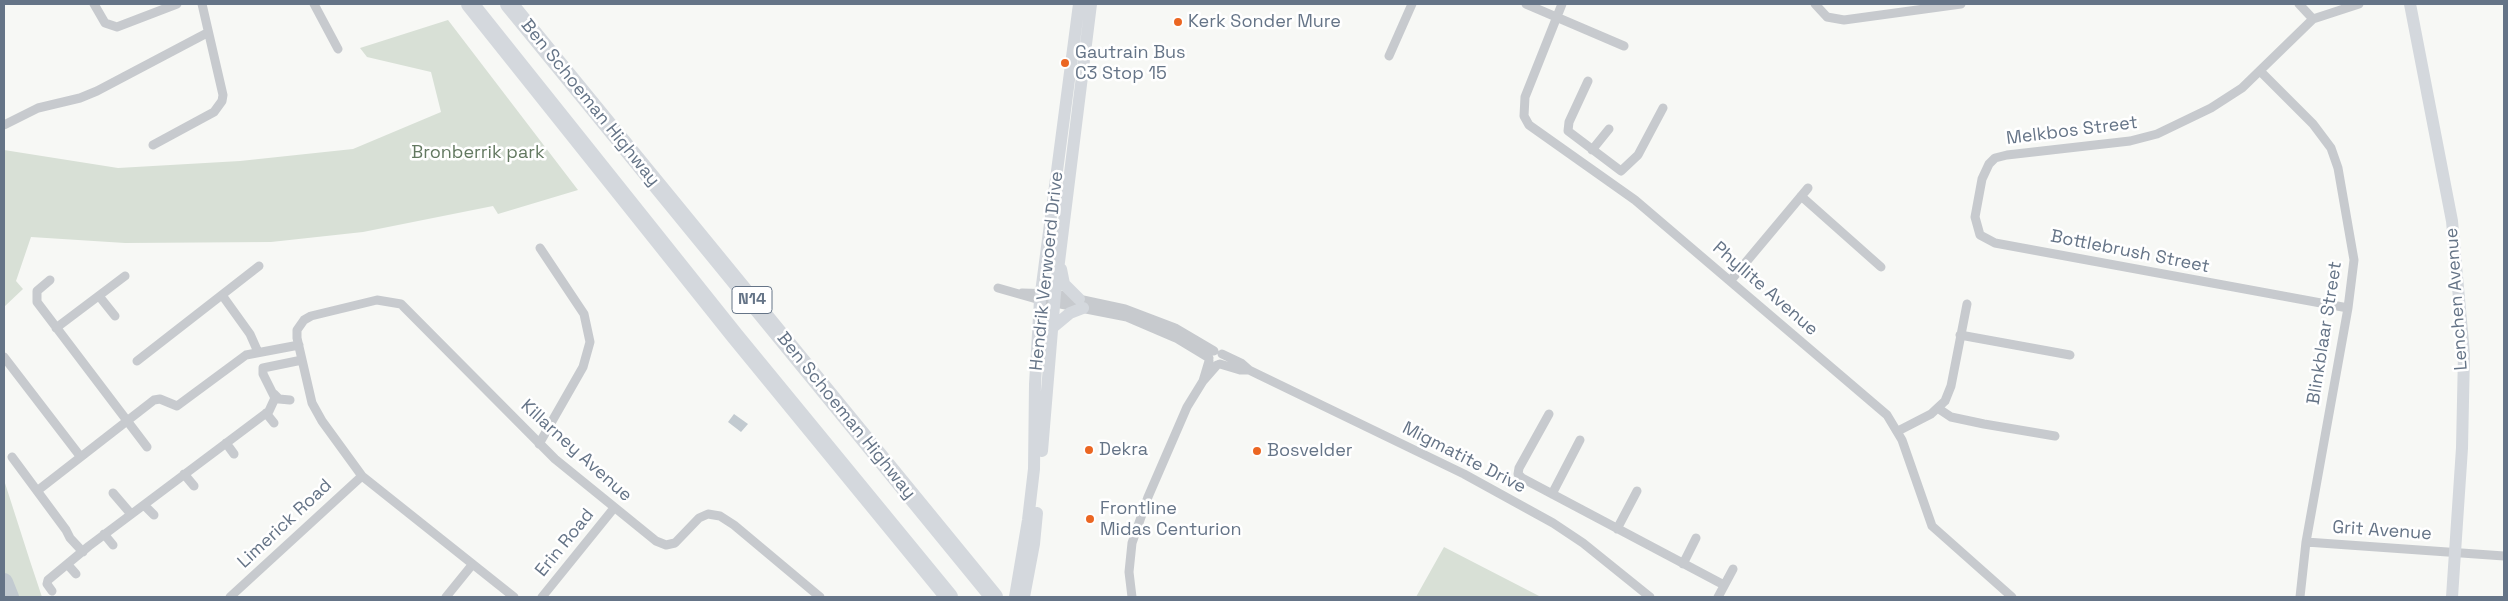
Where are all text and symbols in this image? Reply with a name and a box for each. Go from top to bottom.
place label: Kerk Sonder Mure [1188,11,1341,33]
street label: Ben Schoeman Highway [516,15,664,191]
marker: Kerk Sonder Mure [1172,16,1184,28]
place label: Gautrain Bus C3 Stop 15 [1075,42,1186,84]
marker: Gautrain Bus C3 Stop 15 [1059,57,1071,69]
street label: Melkbos Street [2005,112,2139,150]
park label: Bronberrik park [411,142,545,164]
street label: Hendrik Verwoerd Drive [1026,170,1068,372]
street label: Bottlebrush Street [2049,226,2211,278]
street label: Lenchen Avenue [2441,227,2473,371]
street label: Phyllite Avenue [1708,237,1822,341]
street label: Blinkblaar Street [2303,260,2347,406]
road number: N14 [732,286,772,314]
street label: Ben Schoeman Highway [772,328,920,504]
street label: Killarney Avenue [516,395,636,507]
street label: Migmatite Drive [1399,418,1529,498]
place label: Dekra [1099,439,1148,461]
place label: Bosvelder [1267,440,1353,462]
marker: Dekra [1083,444,1095,456]
marker: Bosvelder [1251,445,1263,457]
street label: Limerick Road [233,475,337,573]
place label: Frontline Midas Centurion [1100,498,1242,540]
street label: Erin Road [531,505,599,581]
marker: Frontline Midas Centurion [1084,513,1096,525]
street label: Grit Avenue [2332,517,2432,545]

